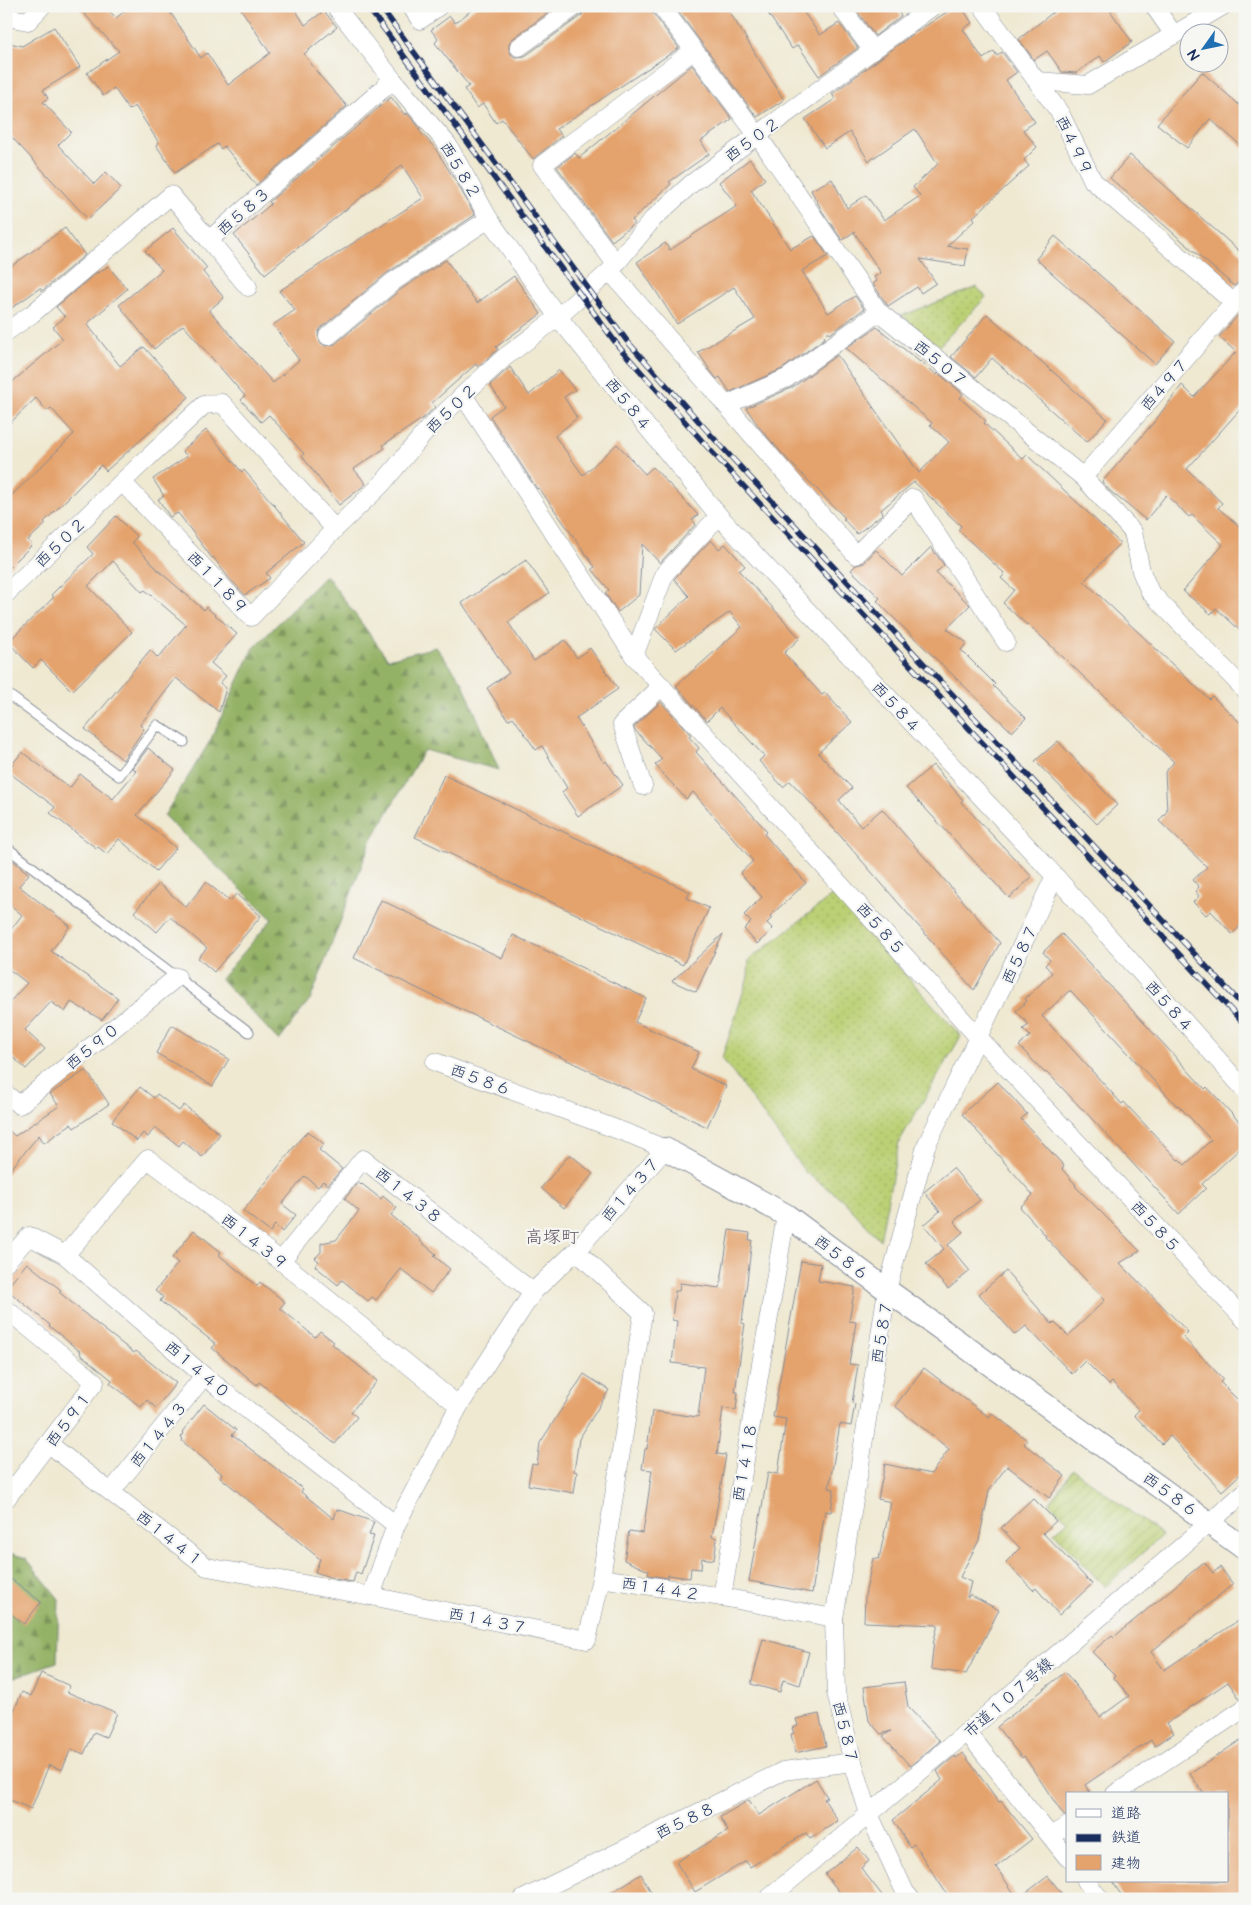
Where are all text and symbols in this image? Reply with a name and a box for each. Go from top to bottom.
north arrow [1178,22,1228,72]
text: N [1183,45,1205,64]
street label: 西５０２ [720,112,785,168]
street label: 西４９９ [1050,112,1098,179]
street label: 西５８２ [434,137,486,204]
street label: 西５８３ [212,182,275,241]
street label: 西５０７ [909,335,972,392]
street label: 西４９７ [1135,353,1194,416]
street label: 西５８４ [600,373,657,436]
street label: 西５０２ [421,379,482,439]
street label: 西５０２ [30,513,91,573]
street label: 西１１８９ [182,546,253,619]
street label: 西５８４ [866,677,926,739]
street label: 西５８５ [851,898,910,960]
street label: 西５８７ [996,921,1043,988]
street label: 西５８４ [1140,976,1199,1038]
street label: 西５９０ [61,1018,124,1075]
street label: 西５８６ [447,1059,514,1101]
street label: 西１４３７ [596,1152,665,1227]
street label: 西１４３８ [370,1162,447,1229]
street label: 西５８５ [1125,1196,1185,1258]
street label: 西１４３９ [216,1208,293,1275]
district label: 高塚町 [525,1225,579,1250]
street label: 西５８６ [809,1230,874,1286]
street label: 西５８７ [866,1299,898,1365]
street label: 西１４４０ [160,1336,235,1404]
street label: 西５９１ [41,1387,97,1452]
street label: 西１４４３ [125,1397,193,1473]
street label: 西１４１８ [727,1421,763,1503]
street label: 西５８６ [1138,1467,1203,1523]
street label: 西１４４１ [131,1505,208,1572]
street label: 西１４４２ [620,1572,702,1606]
street label: 西１４３７ [446,1603,529,1639]
street label: 市道１０７号線 [959,1653,1058,1743]
street label: 西５８７ [827,1699,863,1766]
legend [1066,1792,1228,1882]
street label: 西５８８ [652,1797,719,1845]
text: 道路 [1111,1803,1141,1824]
text: 鉄道 [1111,1827,1141,1848]
text: 建物 [1111,1853,1141,1874]

